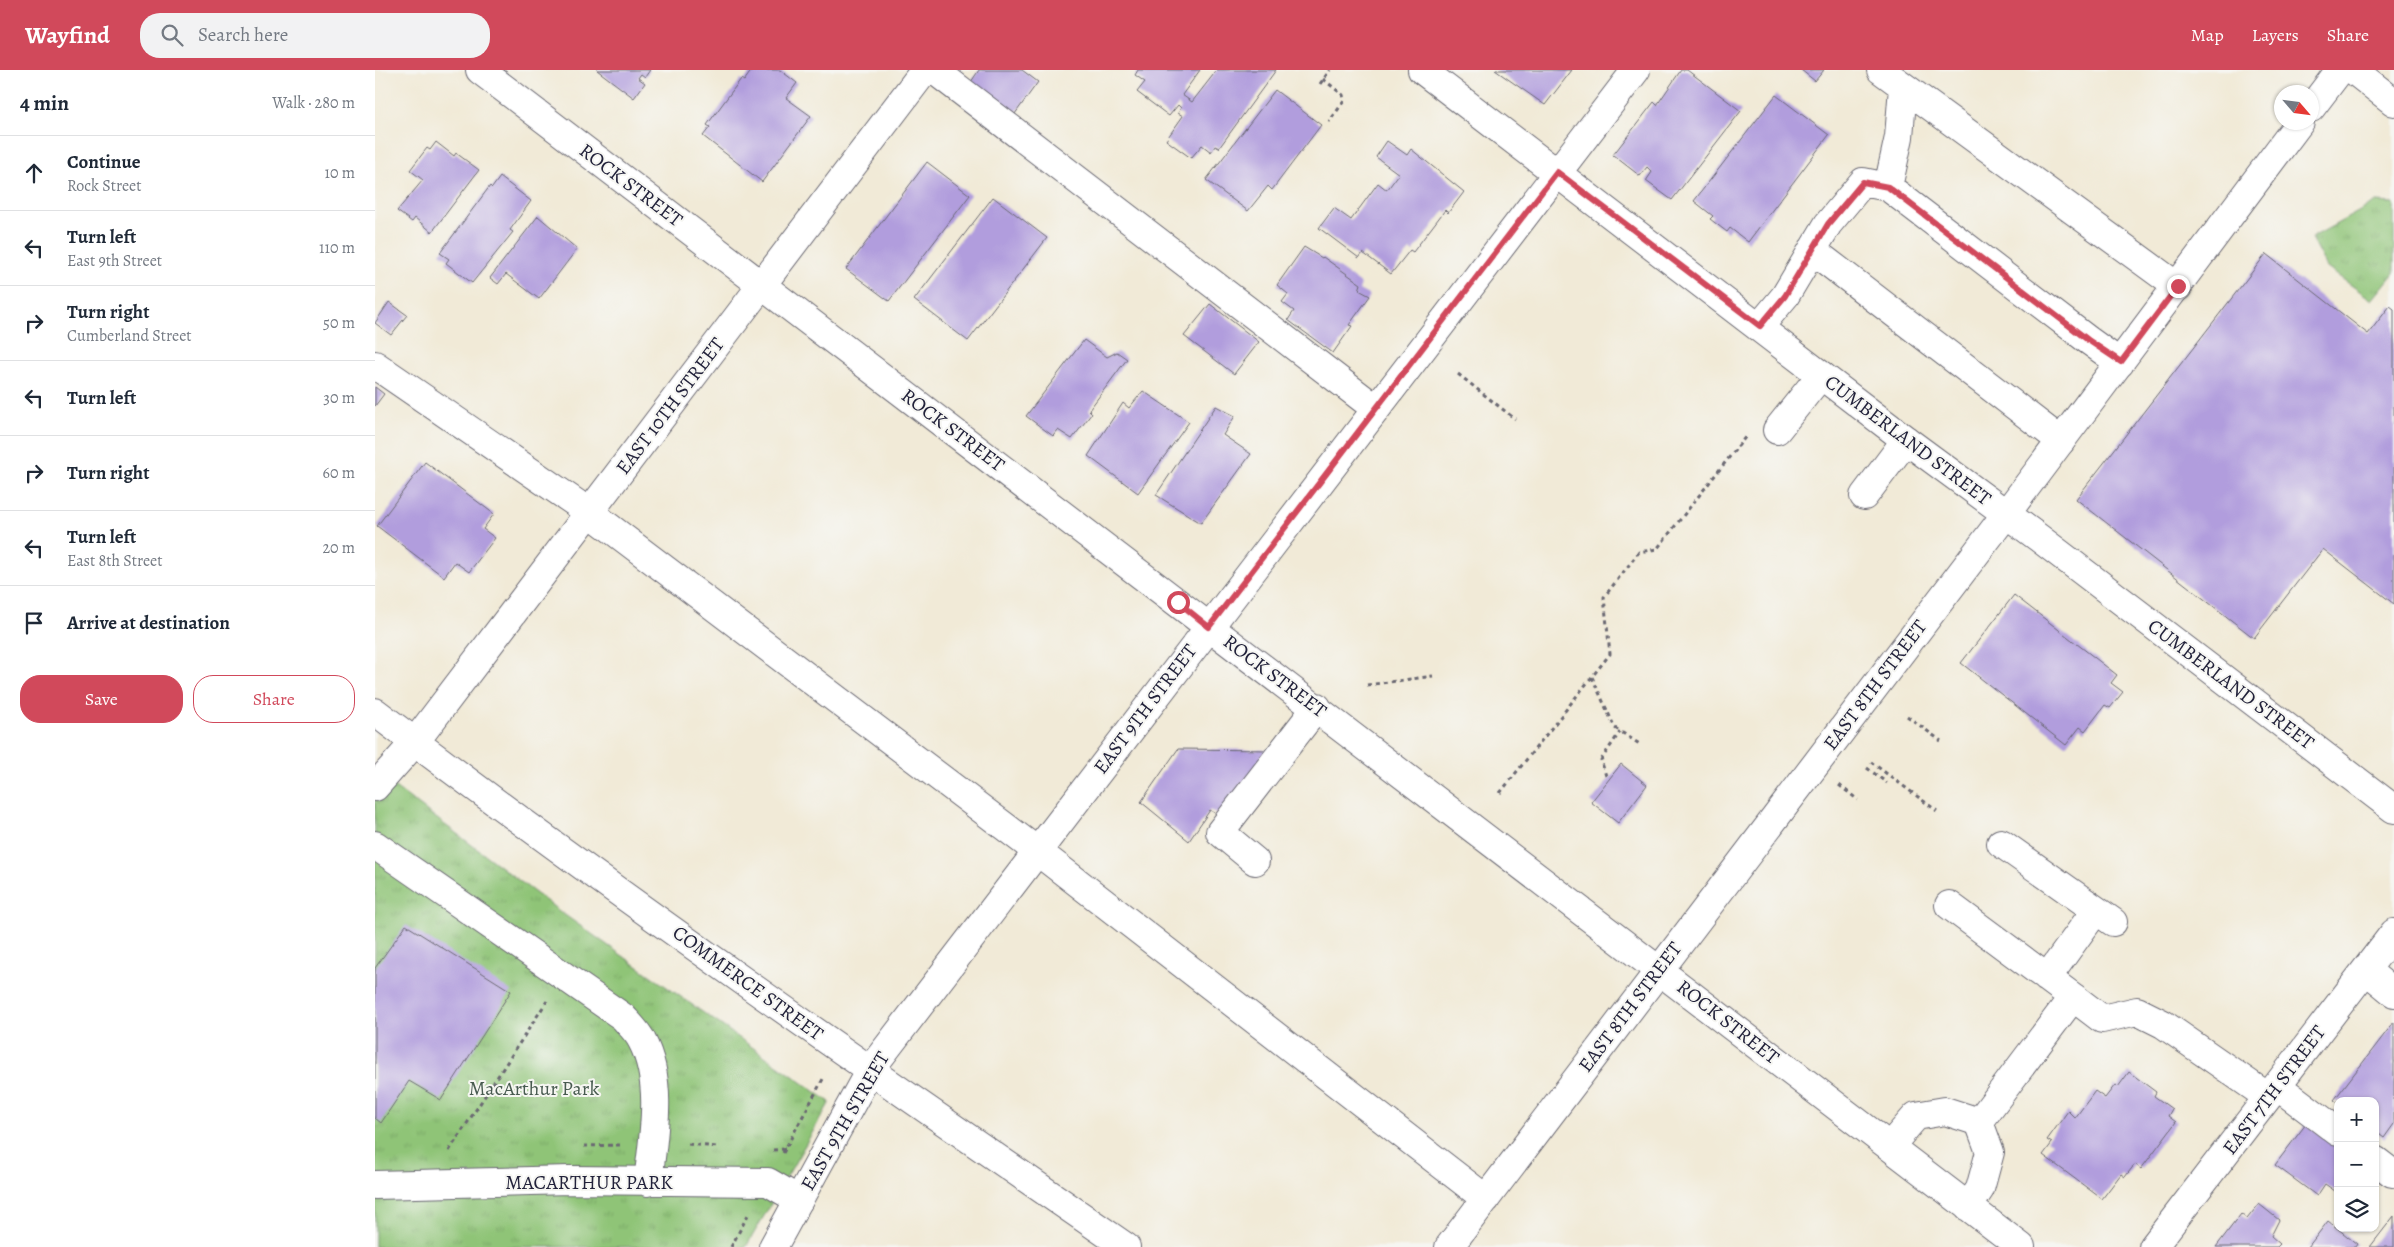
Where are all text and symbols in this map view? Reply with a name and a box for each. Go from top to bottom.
search box [140,13,490,58]
text: Wayfind [25,19,110,51]
icon: search [158,21,186,49]
text: Search here [198,22,288,48]
text: Map [2191,23,2224,47]
text: Layers [2252,23,2299,47]
text: Share [2327,23,2369,47]
north arrow [2274,85,2319,130]
text: 4 min [20,89,69,117]
text: Walk · 280 m [272,92,355,114]
street label: ROCK STREET [574,137,688,233]
text: Continue [67,149,141,175]
icon: ahead [20,159,48,187]
text: 10 m [325,162,355,184]
text: Rock Street [67,175,142,197]
text: Turn left [67,224,136,250]
icon: left [20,234,48,262]
text: 110 m [319,237,355,259]
text: East 9th Street [67,250,162,272]
route end [2167,275,2190,298]
text: Turn right [67,299,149,325]
icon: right [20,309,48,337]
text: 50 m [323,312,355,334]
text: Cumberland Street [67,325,192,347]
street label: EAST 10TH STREET [610,332,730,480]
street label: CUMBERLAND STREET [1819,368,1997,512]
street label: ROCK STREET [896,382,1010,478]
icon: left [20,384,48,412]
text: Turn left [67,385,136,411]
text: 30 m [323,387,355,409]
icon: right [20,459,48,487]
text: Turn right [67,460,149,486]
text: 60 m [323,462,355,484]
text: Turn left [67,524,136,550]
icon: left [20,534,48,562]
text: 20 m [322,537,355,559]
text: East 8th Street [67,550,163,572]
route start [1167,591,1190,614]
icon: arrive [20,609,48,637]
text: Arrive at destination [67,610,230,636]
street label: CUMBERLAND STREET [2142,612,2320,756]
street label: EAST 8TH STREET [1817,614,1933,756]
street label: ROCK STREET [1218,628,1332,724]
street label: EAST 9TH STREET [1087,638,1203,780]
button: Save [20,675,183,723]
button: Share [193,675,355,723]
street label: COMMERCE STREET [667,919,829,1047]
street label: EAST 8TH STREET [1572,936,1688,1078]
street label: ROCK STREET [1671,973,1785,1071]
street label: EAST 7TH STREET [2216,1020,2332,1160]
street label: EAST 9TH STREET [794,1046,896,1195]
park label: MacArthur Park [469,1075,599,1102]
map controls [2334,1097,2379,1232]
button: + [2334,1097,2379,1142]
button: − [2334,1142,2379,1187]
street label: MACARTHUR PARK [505,1169,673,1196]
button: layers [2334,1187,2379,1232]

